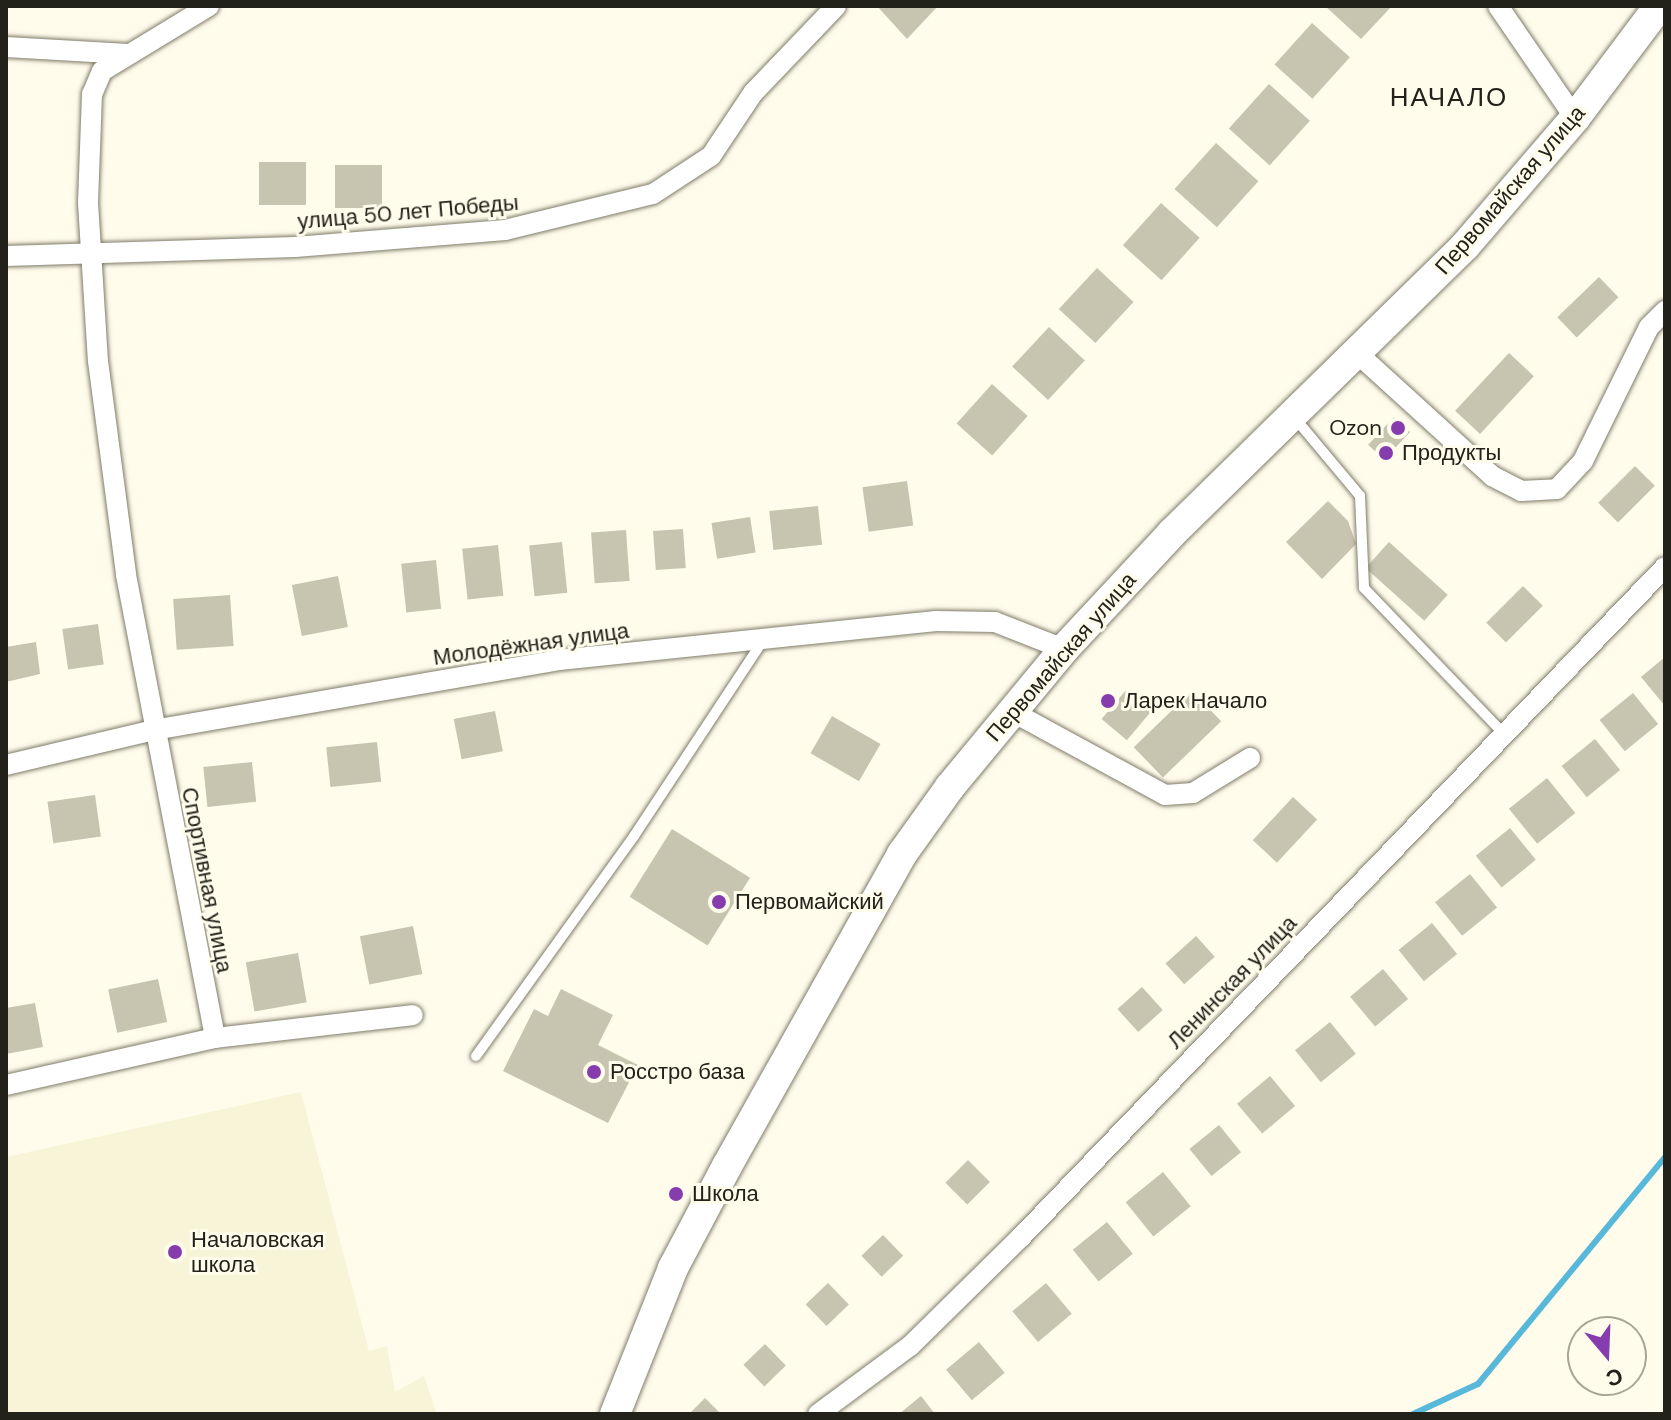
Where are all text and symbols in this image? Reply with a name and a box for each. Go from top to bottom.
district label: НАЧАЛО [1390,82,1508,114]
street label: Первомайская улица [1429,100,1591,280]
street label: улица 50 лет Победы [296,189,520,235]
place label: Ozon [1329,415,1382,441]
marker: Ozon [1389,419,1407,437]
place label: Продукты [1402,440,1501,466]
marker: Продукты [1377,444,1395,462]
street label: Первомайская улица [980,567,1142,747]
street label: Молодёжная улица [431,617,631,671]
place label: Ларек Начало [1124,688,1267,714]
marker: Ларек Начало [1099,692,1117,710]
street label: Спортивная улица [176,785,238,975]
place label: Первомайский [735,889,884,915]
marker: Первомайский [710,893,728,911]
street label: Ленинская улица [1162,910,1302,1054]
place label: Росстро база [610,1059,745,1085]
marker: Росстро база [585,1063,603,1081]
place label: Школа [692,1181,759,1207]
marker: Школа [667,1185,685,1203]
place label: Началовская школа [191,1226,324,1278]
marker: Началовская школа [166,1243,184,1261]
north arrow [1567,1316,1647,1396]
text: С [1602,1361,1627,1394]

